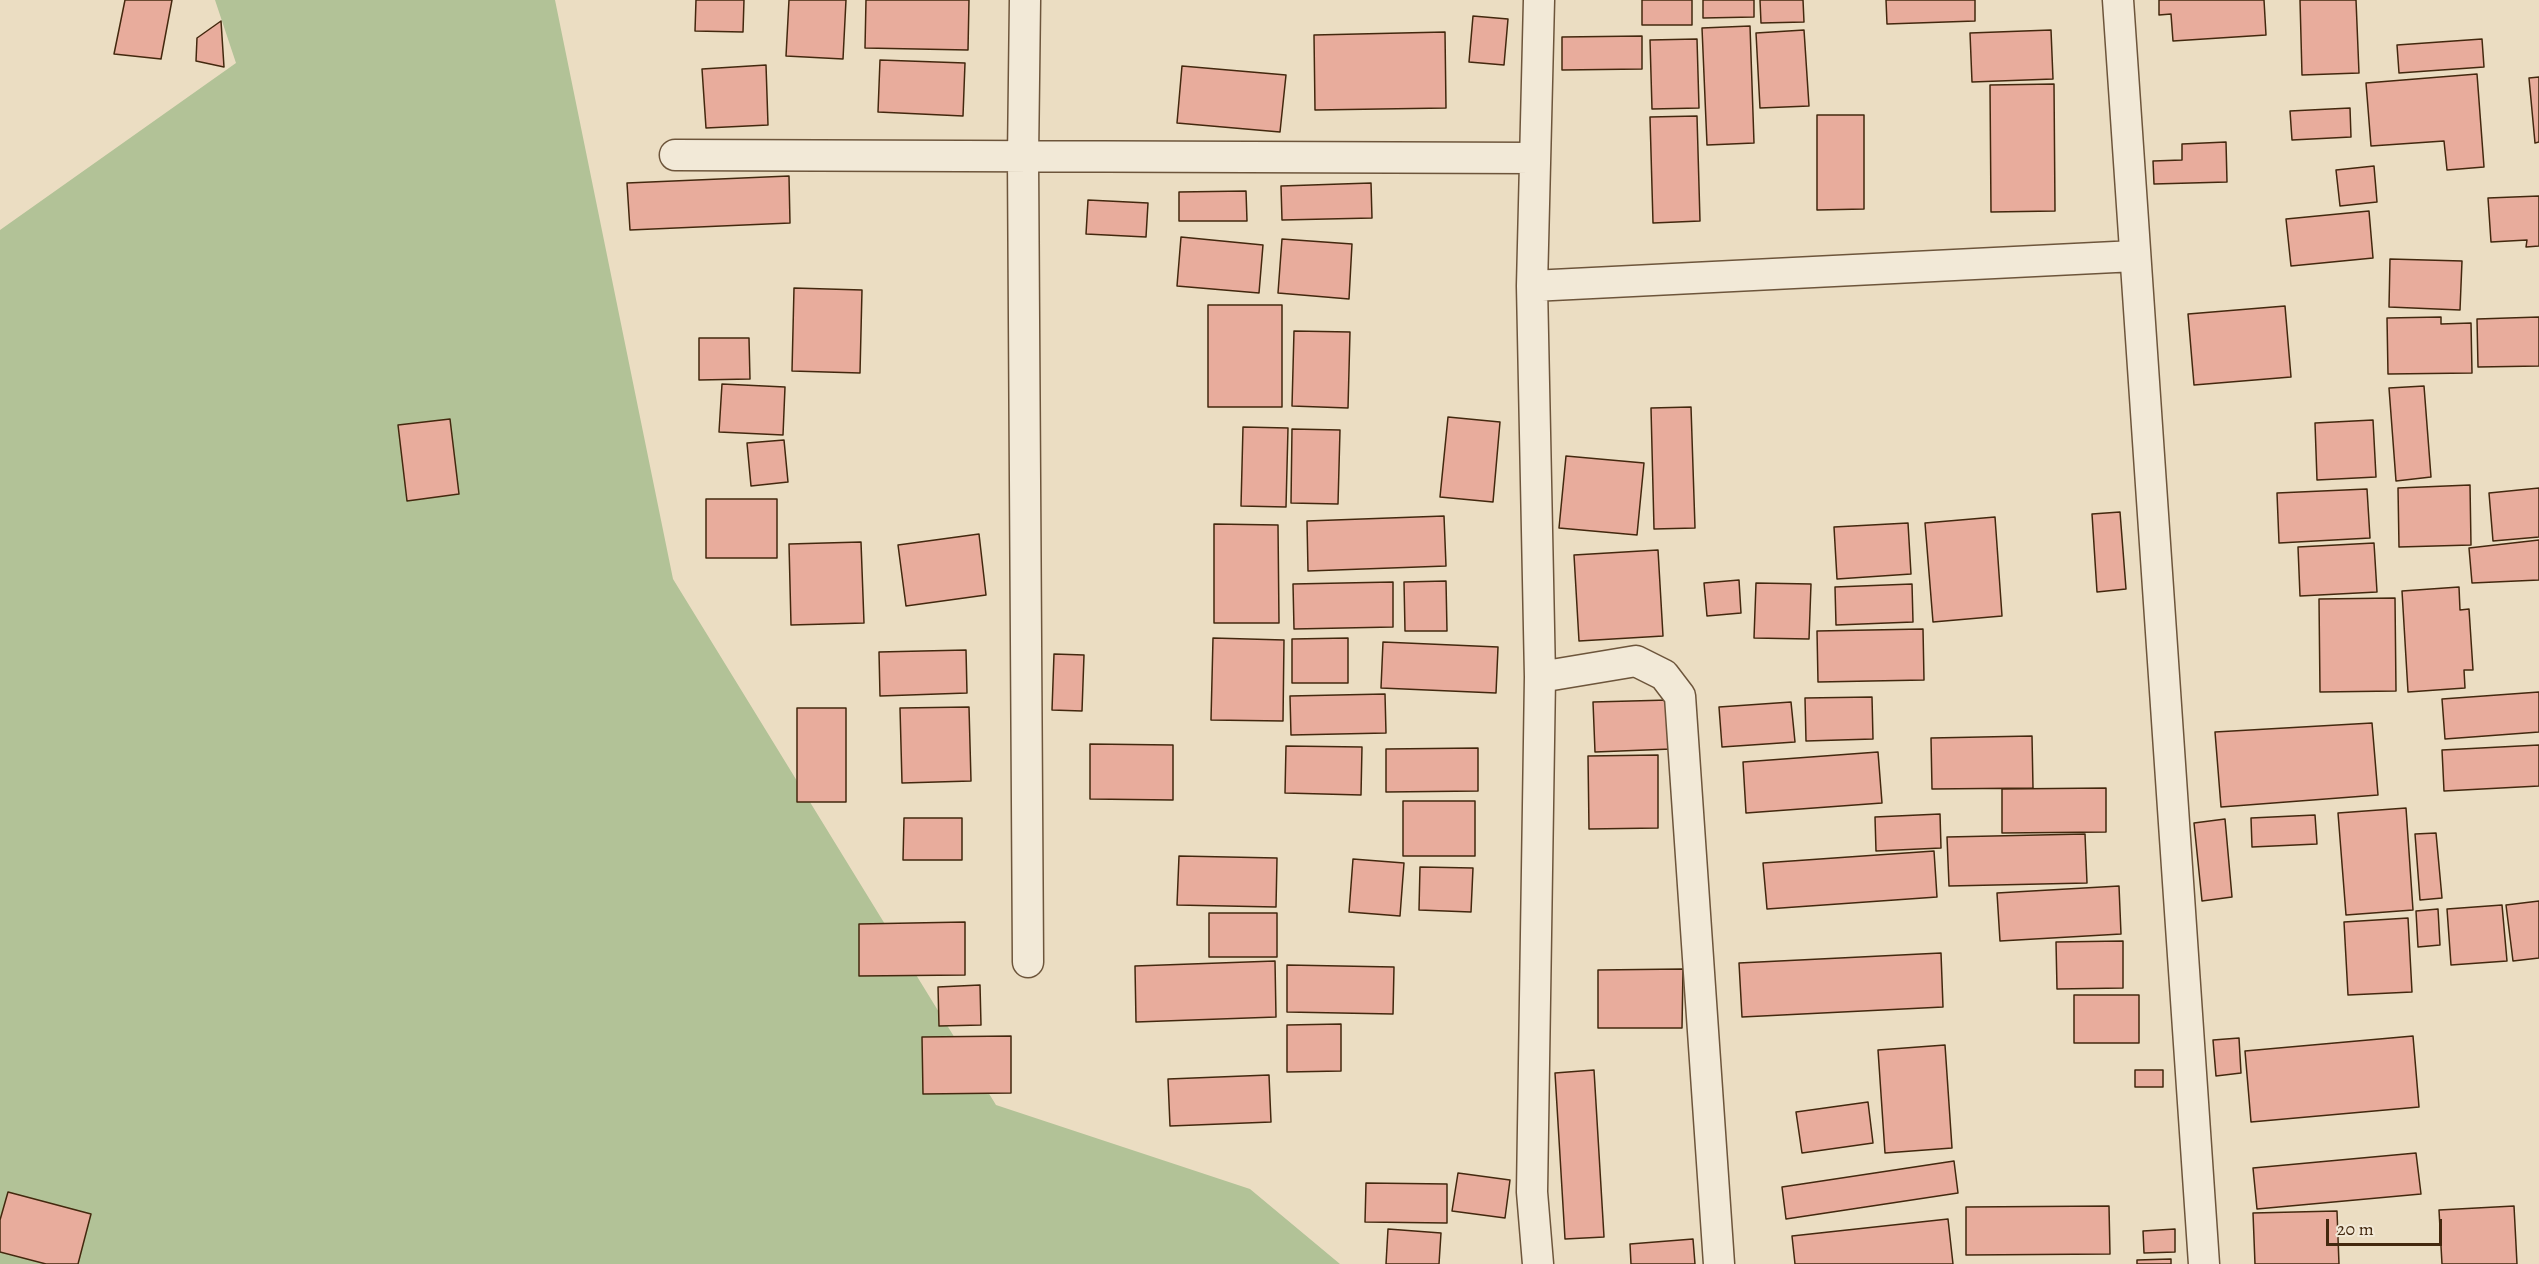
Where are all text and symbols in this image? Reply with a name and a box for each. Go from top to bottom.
scale bar [2329,1207,2444,1245]
text: 20 m [2337,1217,2374,1241]

